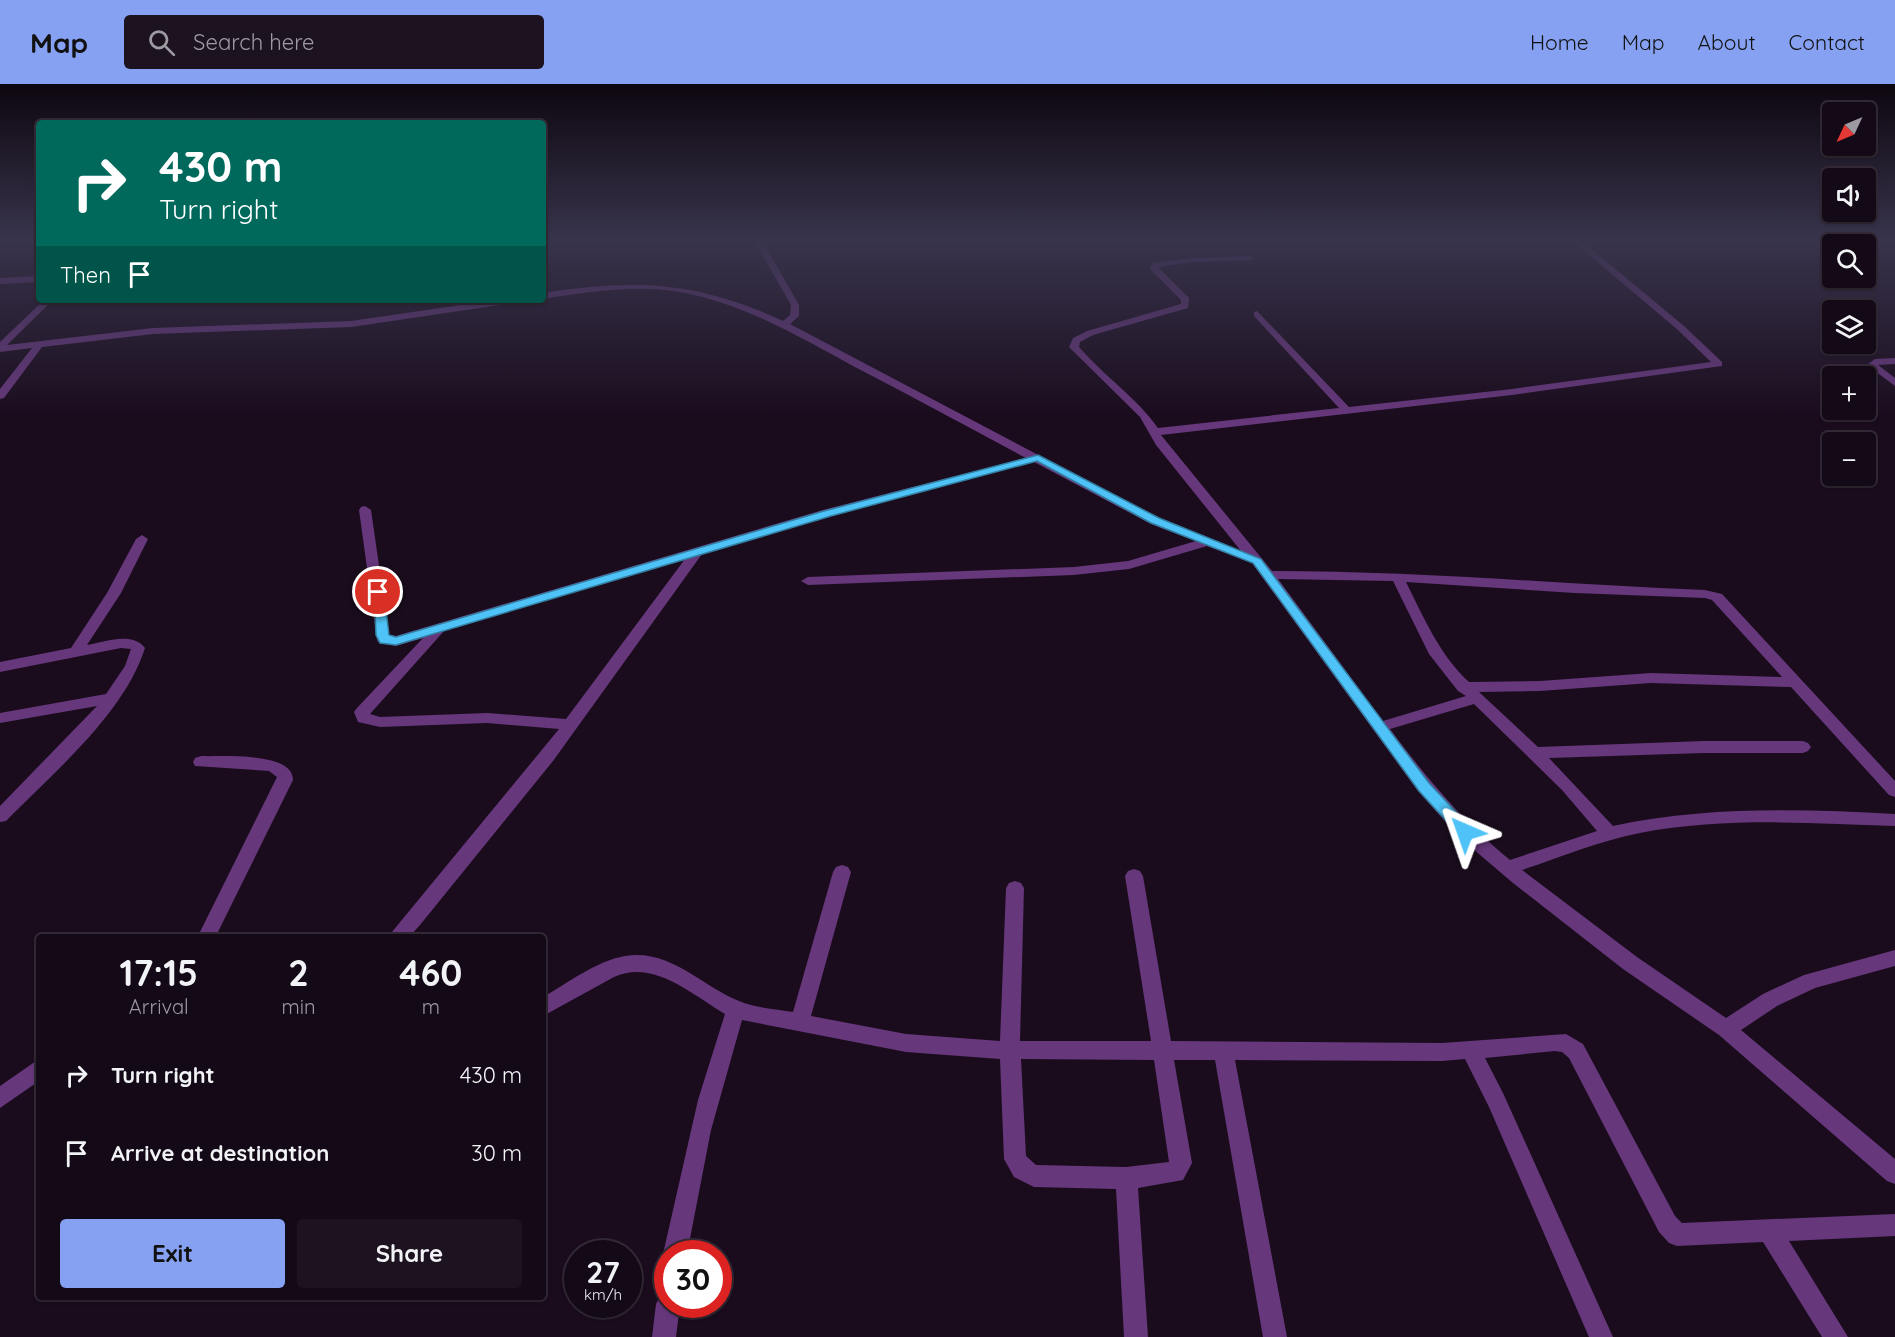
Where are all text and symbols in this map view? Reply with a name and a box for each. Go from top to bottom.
search box [124,15,544,69]
text: Map [30,25,88,60]
icon: search [145,26,178,59]
text: Search here [193,28,315,56]
text: Home [1530,29,1589,55]
text: Map [1622,29,1665,55]
text: About [1698,29,1756,55]
text: Contact [1789,29,1865,55]
north arrow [1822,102,1876,156]
map controls [1822,102,1876,486]
text: 430 m [159,140,283,193]
icon: right [60,144,138,222]
button: sound [1822,168,1876,222]
text: Turn right [159,192,278,226]
button: search [1822,234,1876,288]
icon: arrive [123,258,156,291]
text: Then [60,261,111,289]
button: layers [1822,300,1876,354]
button: + [1822,366,1876,420]
button: − [1822,432,1876,486]
pin [352,566,403,617]
icon: arrive [361,575,394,608]
position arrow [1433,800,1497,864]
text: 17:15 [120,950,198,995]
text: 2 [288,950,309,995]
text: 460 [399,950,462,995]
text: Arrival [129,994,189,1019]
text: min [282,994,316,1019]
text: m [422,994,440,1019]
icon: right [60,1059,93,1092]
text: Turn right [111,1061,215,1089]
text: 430 m [460,1061,522,1089]
icon: arrive [60,1137,93,1170]
text: Arrive at destination [111,1139,329,1167]
text: 30 m [471,1139,522,1167]
button: Exit [60,1219,285,1288]
button: Share [297,1219,522,1288]
speed limit sign: 30 [654,1240,732,1318]
text: 27 [586,1253,620,1291]
text: km/h [584,1285,622,1304]

